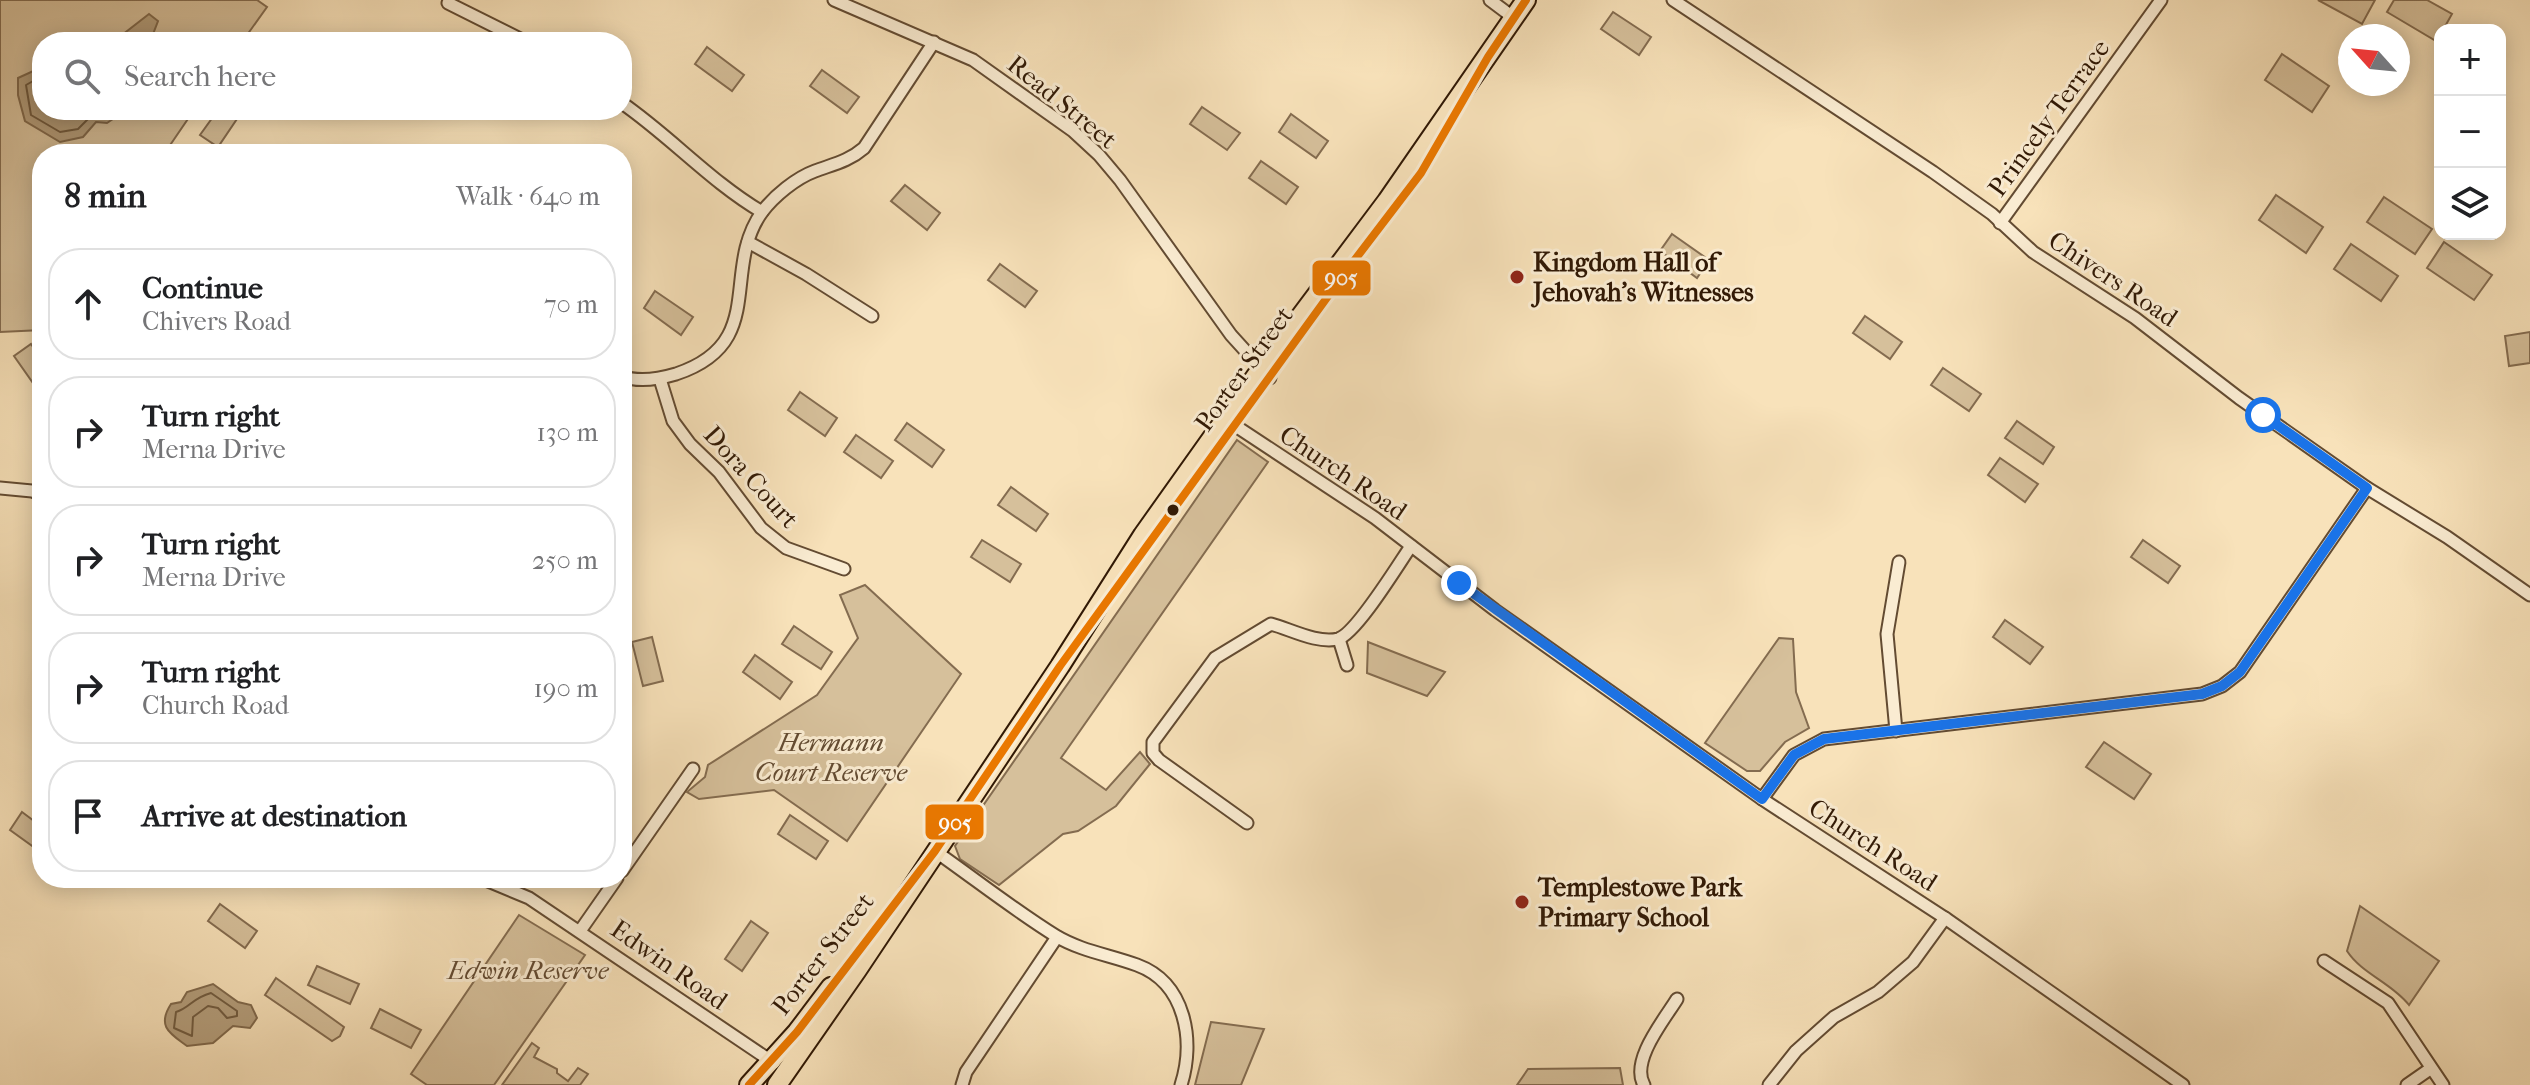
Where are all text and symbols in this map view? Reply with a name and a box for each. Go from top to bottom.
north arrow [2338,24,2410,96]
map controls [2434,24,2506,240]
button: + [2434,24,2506,96]
search box [32,32,632,120]
street label: Princely Terrace [1982,33,2116,203]
street label: Read Street [1001,48,1124,156]
icon: search [60,54,104,98]
text: Search here [124,59,276,94]
button: − [2434,96,2506,168]
button: layers [2434,168,2506,240]
text: 8 min [64,176,146,216]
text: Walk · 640 m [456,181,600,212]
street label: Chivers Road [2043,225,2184,334]
place label: Kingdom Hall of Jehovah's Witnesses [1530,247,1754,308]
line badge: 905 [1311,259,1372,297]
text: 905 [1323,265,1358,291]
marker: Kingdom Hall of Jehovah's Witnesses [1508,268,1526,286]
text: Continue [142,271,263,306]
icon: ahead [66,282,110,326]
text: 70 m [544,289,598,320]
street label: Porter Street [1188,300,1300,437]
text: Chivers Road [142,306,291,337]
route start [2245,397,2281,433]
text: Turn right [142,399,280,434]
icon: right [66,410,110,454]
text: 130 m [537,417,598,448]
street label: Dora Court [697,419,806,535]
street label: Church Road [1273,419,1413,527]
text: Merna Drive [142,434,286,465]
unlabelled marker [1165,502,1181,518]
text: Turn right [142,527,280,562]
icon: right [66,538,110,582]
text: 250 m [532,545,598,576]
text: Merna Drive [142,562,286,593]
route end [1441,565,1477,601]
text: Turn right [142,655,280,690]
icon: right [66,666,110,710]
text: 190 m [534,673,598,704]
text: Church Road [142,690,289,721]
park label: Hermann Court Reserve [755,727,908,788]
street label: Church Road [1803,792,1944,898]
icon: arrive [66,794,110,838]
text: Arrive at destination [142,799,407,834]
line badge: 905 [924,803,985,841]
text: 905 [937,810,972,836]
place label: Templestowe Park Primary School [1537,872,1744,933]
street label: Porter Street [766,886,881,1021]
marker: Templestowe Park Primary School [1513,893,1531,911]
street label: Edwin Road [605,913,734,1017]
park label: Edwin Reserve [446,955,610,986]

